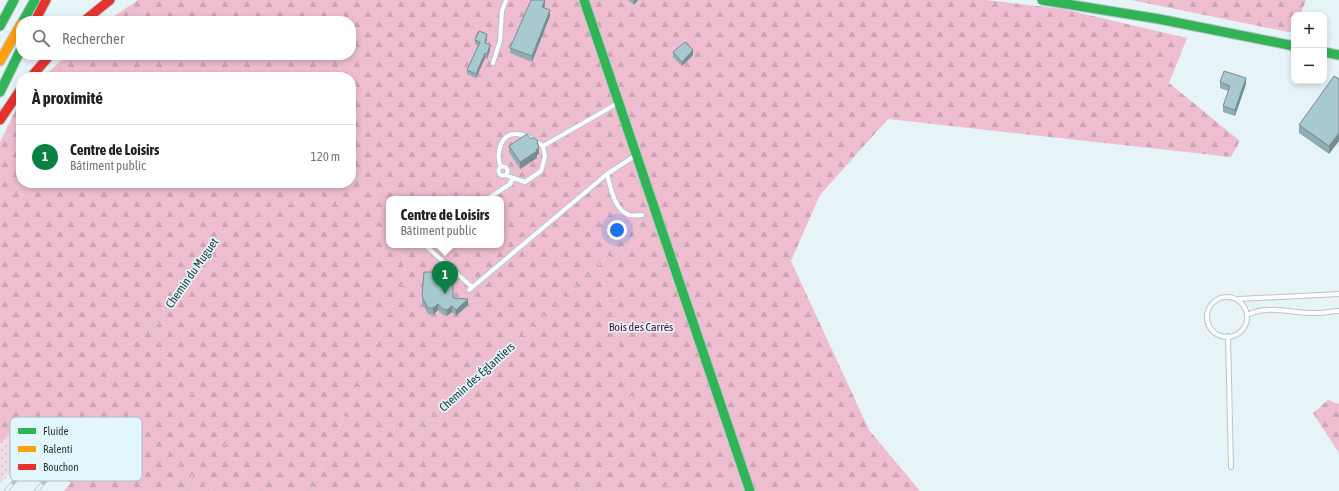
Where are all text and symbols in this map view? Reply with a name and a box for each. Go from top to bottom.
map controls [1291,12,1327,84]
button: + [1291,12,1327,48]
search box [16,16,356,60]
icon: search [30,27,52,49]
text: Rechercher [62,30,124,47]
button: − [1291,48,1327,84]
text: À proximité [32,88,103,108]
text: Centre de Loisirs [70,141,159,158]
text: 1 [42,149,48,164]
text: 120 m [311,149,340,164]
text: Bâtiment public [70,158,146,173]
popup [386,196,504,248]
text: Centre de Loisirs [400,206,490,223]
your location [607,220,627,240]
text: Bâtiment public [400,223,476,238]
street label: Chemin du Muguet [163,235,222,311]
pin: 1 [432,261,458,294]
park label: Bois des Carrés [609,320,673,334]
street label: Chemin des Églantiers [436,339,518,415]
legend [10,417,142,481]
text: Fluide [43,425,68,437]
text: Ralenti [43,443,72,455]
text: Bouchon [43,461,79,473]

